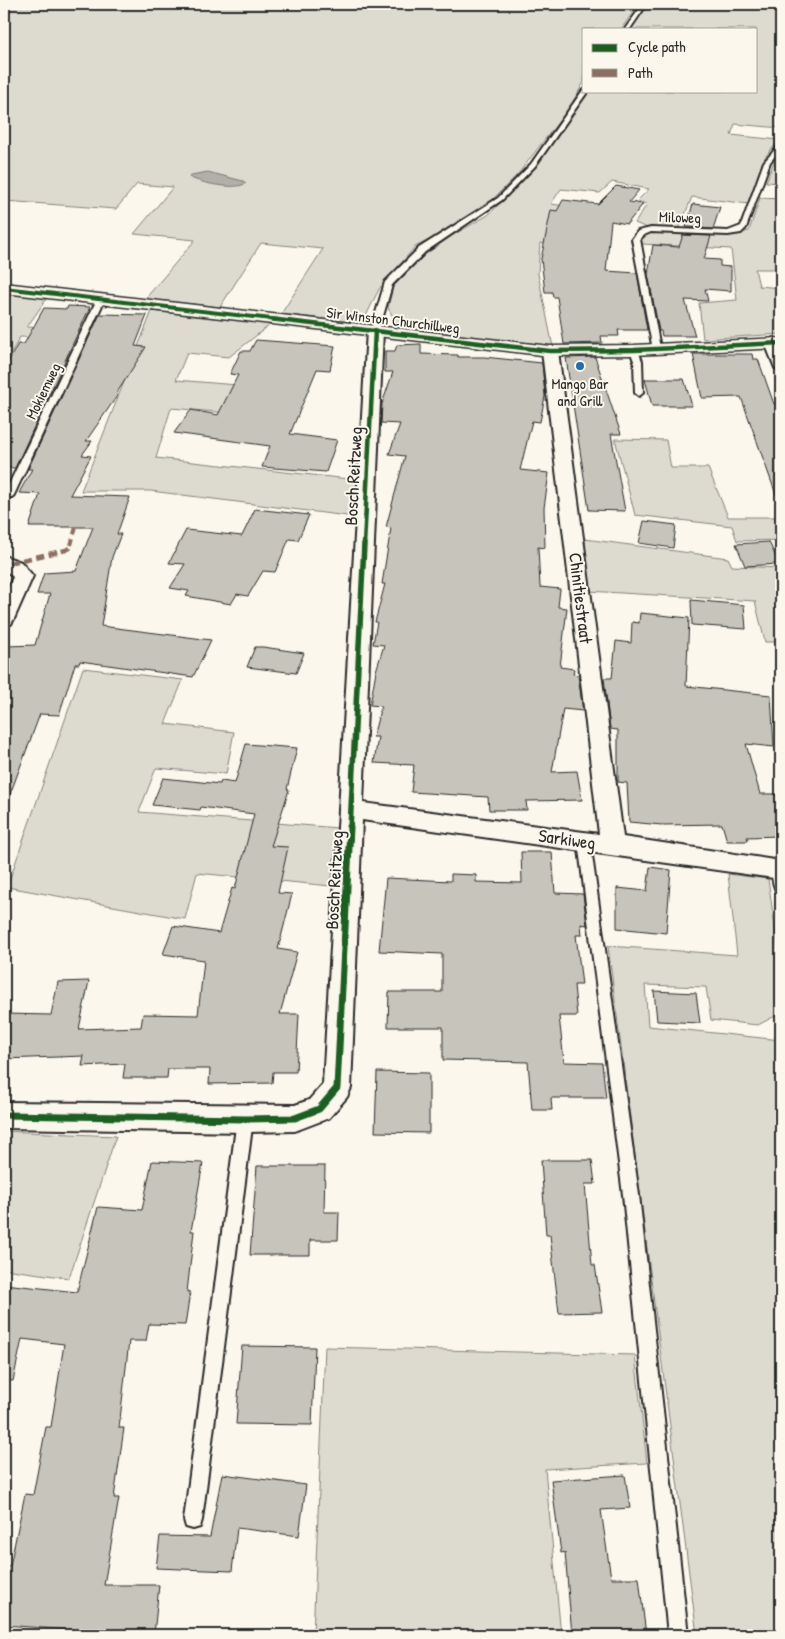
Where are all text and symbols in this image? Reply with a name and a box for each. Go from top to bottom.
legend [582,28,758,92]
text: Cycle path [628,36,686,57]
text: Path [628,62,653,83]
street label: Miloweg [659,206,702,228]
street label: Sir Winston Churchillweg [325,301,461,339]
street label: Mokiemweg [20,359,66,423]
marker: Mango Bar and Grill [574,360,586,372]
place label: Mango Bar and Grill [551,373,609,411]
street label: Bosch Reitzweg [338,426,368,526]
street label: Chinitiestraat [563,551,599,646]
street label: Sarkiweg [537,823,597,855]
street label: Bosch Reitzweg [319,830,349,930]

